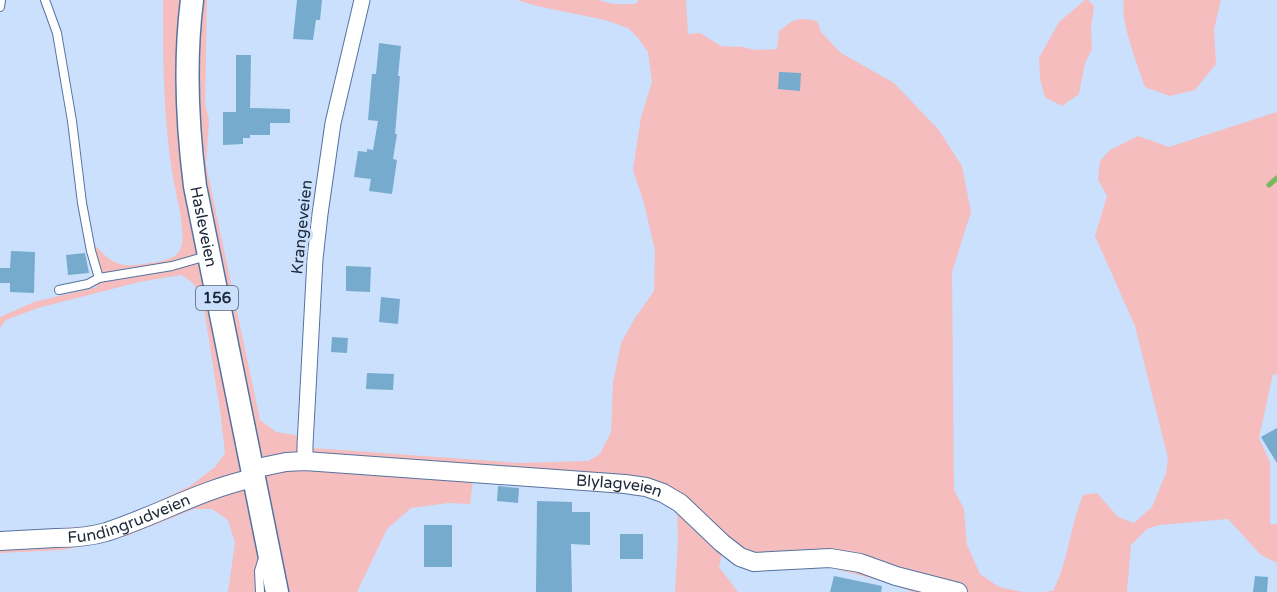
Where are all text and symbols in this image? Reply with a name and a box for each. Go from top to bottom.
street label: Krangeveien [287,179,317,275]
street label: Hasleveien [185,184,221,269]
road number: 156 [196,286,238,310]
street label: Blylagveien [575,471,665,502]
street label: Fundingrudveien [67,490,193,548]

